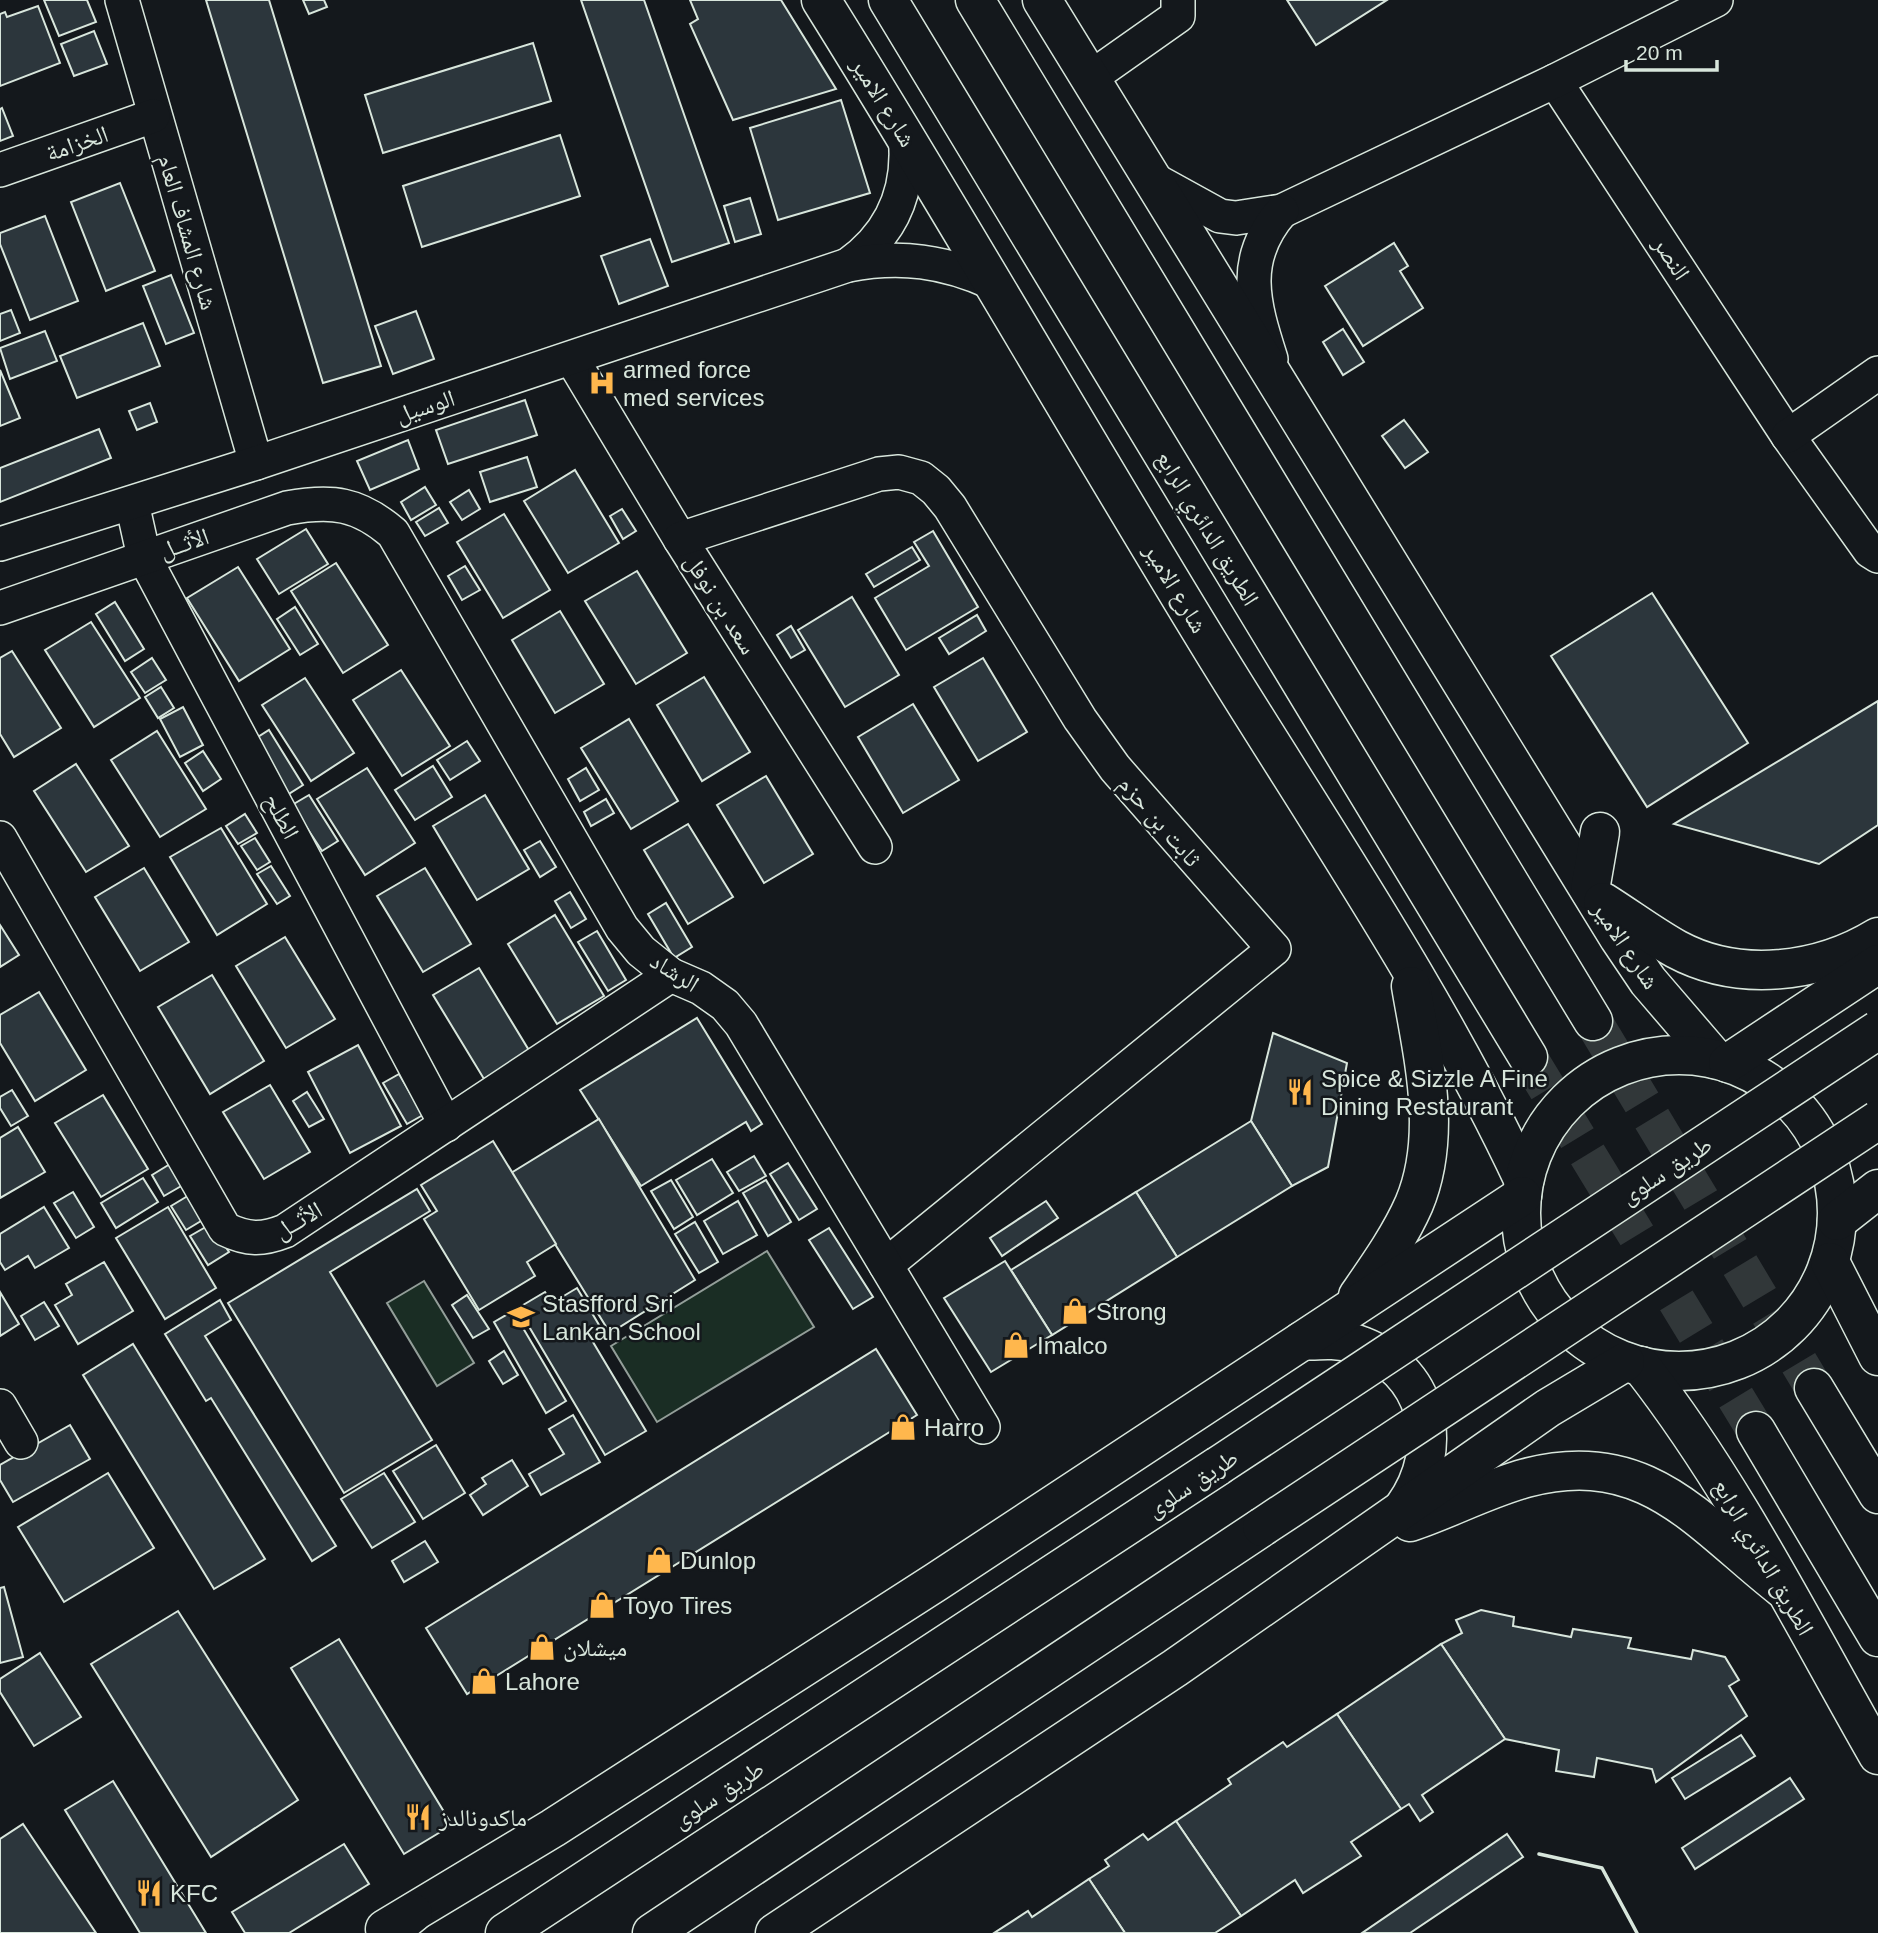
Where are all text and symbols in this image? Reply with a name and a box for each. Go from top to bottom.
scale bar [1626,28,1717,72]
text: 20 m [1636,41,1683,64]
street label: شارع الامير [844,52,922,152]
street label: الخزامة [42,120,112,166]
street label: شارع المشاف العام [150,151,223,314]
street label: النصر [1648,230,1696,285]
place label: armed force med services [623,356,764,411]
hospital icon: armed force med services [587,368,617,398]
street label: الوسيل [392,384,458,429]
street label: الطريق الدائري الرابع [1146,446,1265,613]
street label: الأثــل [156,522,213,565]
street label: شارع الامير [1137,537,1213,639]
street label: سعد بن نوفل [679,549,762,660]
street label: ثابت بن حزم [1111,770,1207,874]
street label: الطلح [257,789,305,844]
street label: شارع الامير [1585,895,1665,995]
street label: الرشاد [646,947,704,997]
place label: Spice & Sizzle A Fine Dining Restaurant [1321,1065,1548,1120]
restaurant icon: Spice & Sizzle A Fine Dining Restaurant [1285,1077,1315,1107]
street label: طريق سلوى [1615,1130,1717,1210]
street label: الأثــل [269,1196,327,1245]
place label: Stasfford Sri Lankan School [542,1290,701,1345]
shop icon: Strong [1060,1296,1090,1326]
place label: Strong [1096,1298,1167,1325]
school or university icon: Stasfford Sri Lankan School [506,1302,536,1332]
shop icon: Imalco [1001,1330,1031,1360]
place label: Imalco [1037,1332,1108,1359]
shop icon: Harro [888,1412,918,1442]
place label: Harro [924,1414,984,1441]
street label: طريق سلوى [1141,1443,1243,1523]
street label: الطريق الدائري الرابع [1703,1474,1820,1643]
shop icon: Dunlop [644,1545,674,1575]
place label: Dunlop [680,1547,756,1574]
shop icon: Toyo Tires [587,1590,617,1620]
place label: Toyo Tires [623,1592,732,1619]
shop icon: ميشلان [527,1632,557,1662]
place label: ميشلان [563,1634,627,1662]
shop icon: Lahore [469,1666,499,1696]
place label: Lahore [505,1668,580,1695]
street label: طريق سلوى [667,1754,769,1834]
restaurant icon: ماكدونالدز [403,1802,433,1832]
place label: ماكدونالدز [438,1804,527,1831]
restaurant icon: KFC [134,1878,164,1908]
place label: KFC [170,1880,218,1907]

